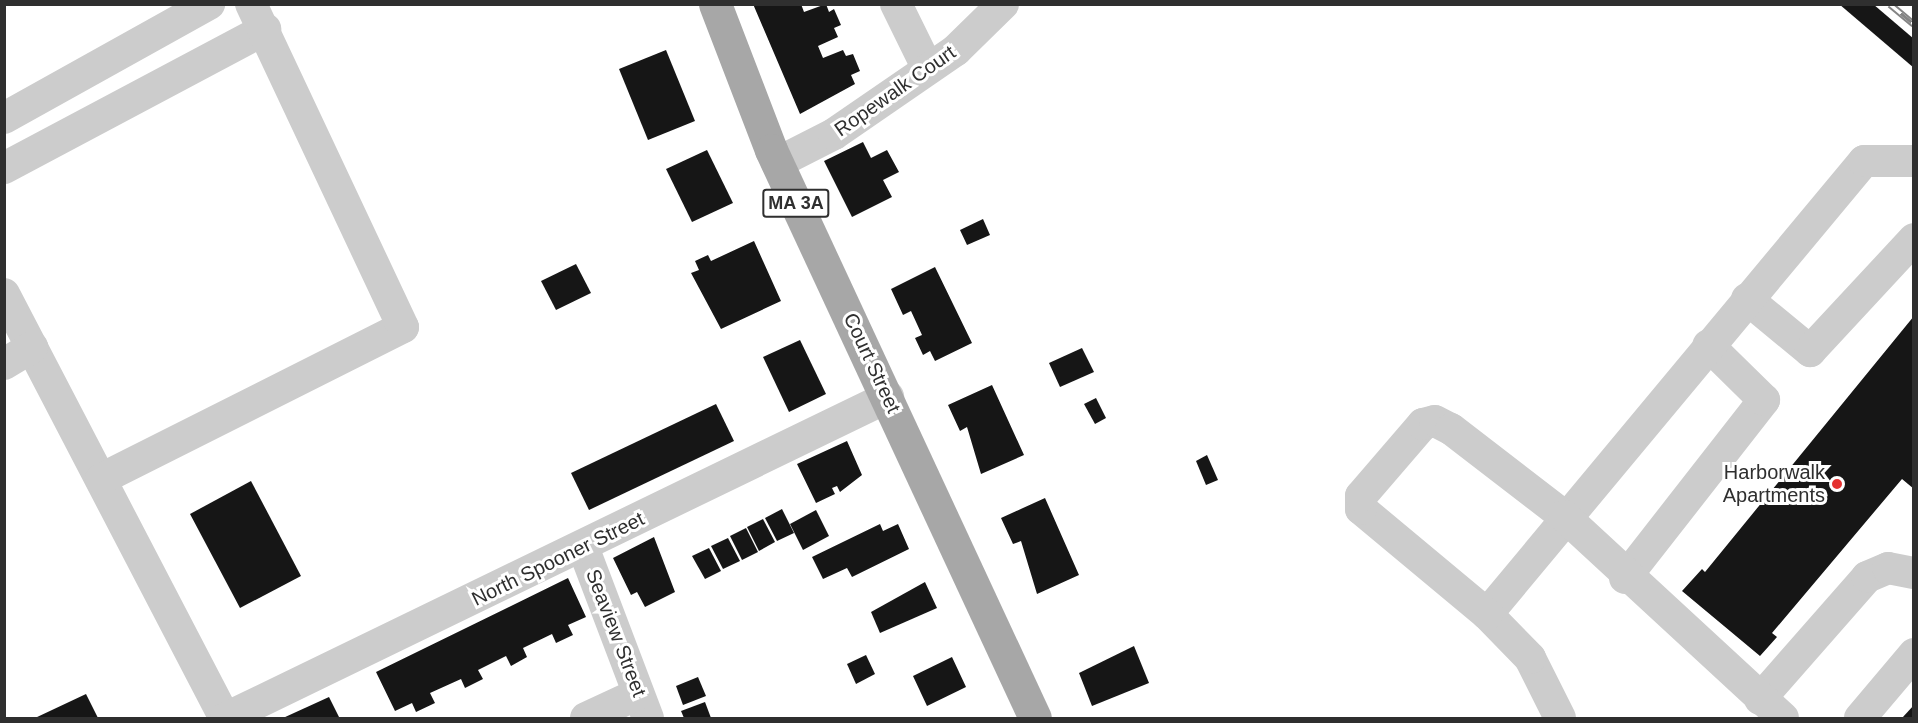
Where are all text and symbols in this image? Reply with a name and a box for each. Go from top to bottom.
street label: Ropewalk Court [830,40,960,142]
road number: MA 3A [762,188,830,218]
street label: Court Street [838,309,906,417]
place label: Harborwalk Apartments [1723,460,1825,507]
marker: Harborwalk Apartments [1830,477,1844,491]
street label: North Spooner Street [468,507,648,611]
street label: Seaview Street [581,566,651,700]

